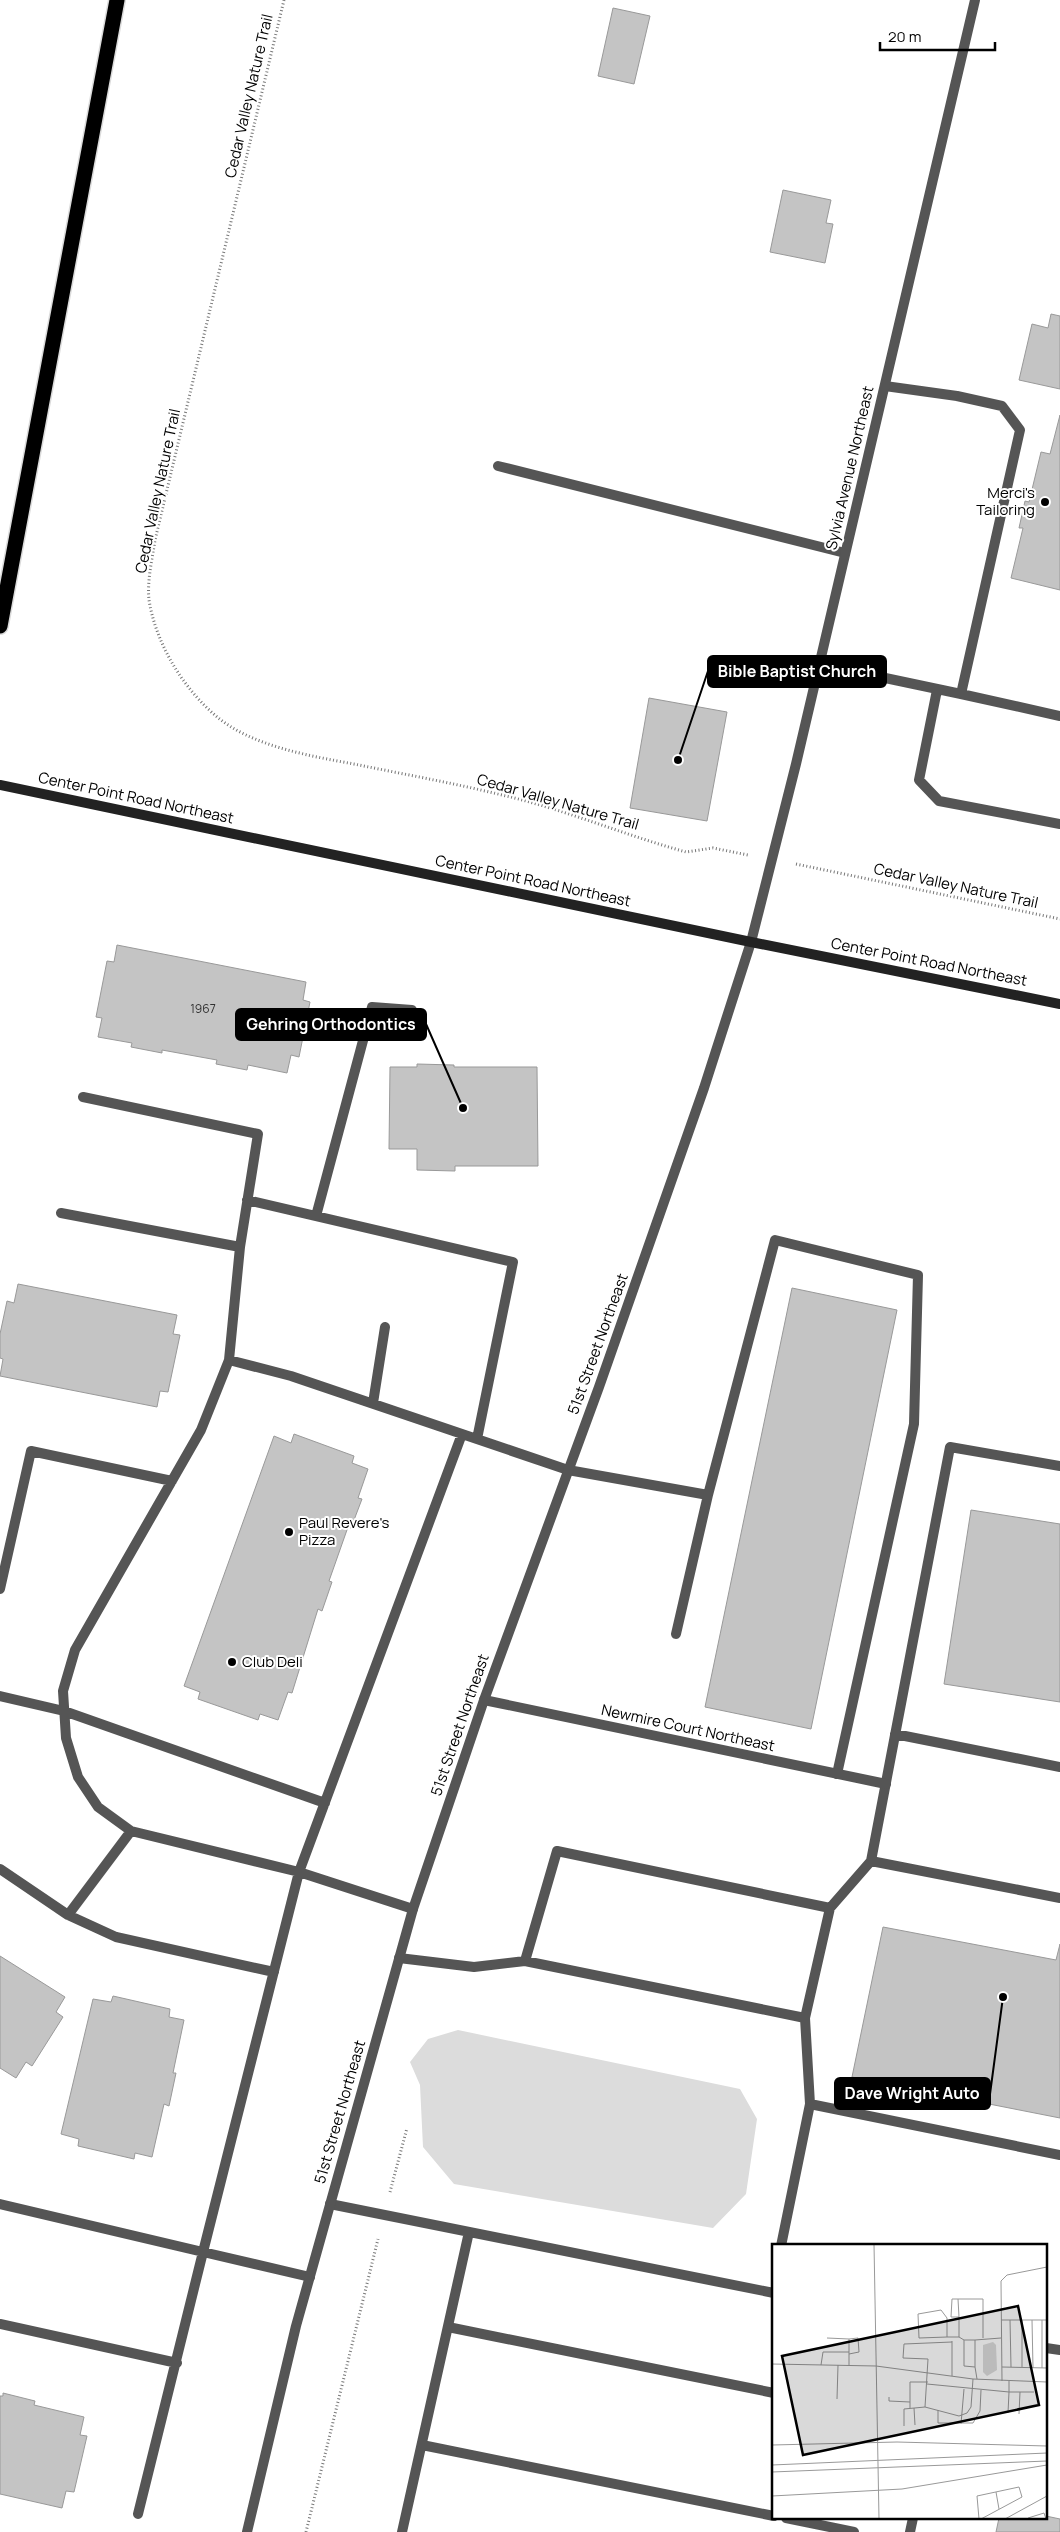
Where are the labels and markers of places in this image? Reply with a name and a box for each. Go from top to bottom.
place label: Merci's Tailoring [976,482,1035,520]
marker: Merci's Tailoring [1039,496,1051,508]
callout: Bible Baptist Church [708,656,886,687]
callout: Gehring Orthodontics [236,1009,426,1040]
place label: Paul Revere's Pizza [299,1512,389,1550]
marker: Paul Revere's Pizza [283,1526,295,1538]
place label: Club Deli [242,1651,303,1672]
marker: Club Deli [226,1656,238,1668]
callout: Dave Wright Auto [835,2078,990,2109]

